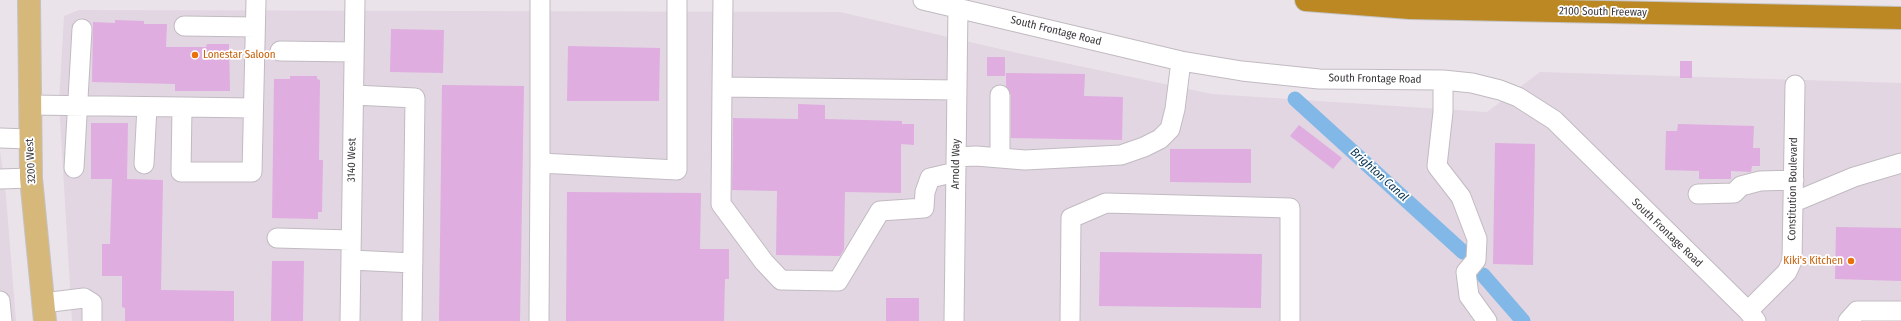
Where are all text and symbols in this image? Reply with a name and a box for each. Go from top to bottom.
street label: 2100 South Freeway [1559,5,1647,19]
street label: South Frontage Road [1009,13,1103,49]
place label: Lonestar Saloon [203,48,276,62]
marker: Lonestar Saloon [190,50,200,60]
street label: South Frontage Road [1328,72,1422,86]
street label: Constitution Boulevard [1785,137,1801,241]
street label: 3200 West [23,138,39,184]
street label: 3140 West [345,138,359,182]
street label: Arnold Way [949,139,963,189]
water label: Brighton Canal [1347,145,1411,205]
street label: South Frontage Road [1629,196,1705,270]
place label: Kiki's Kitchen [1783,254,1843,268]
marker: Kiki's Kitchen [1846,256,1856,266]

